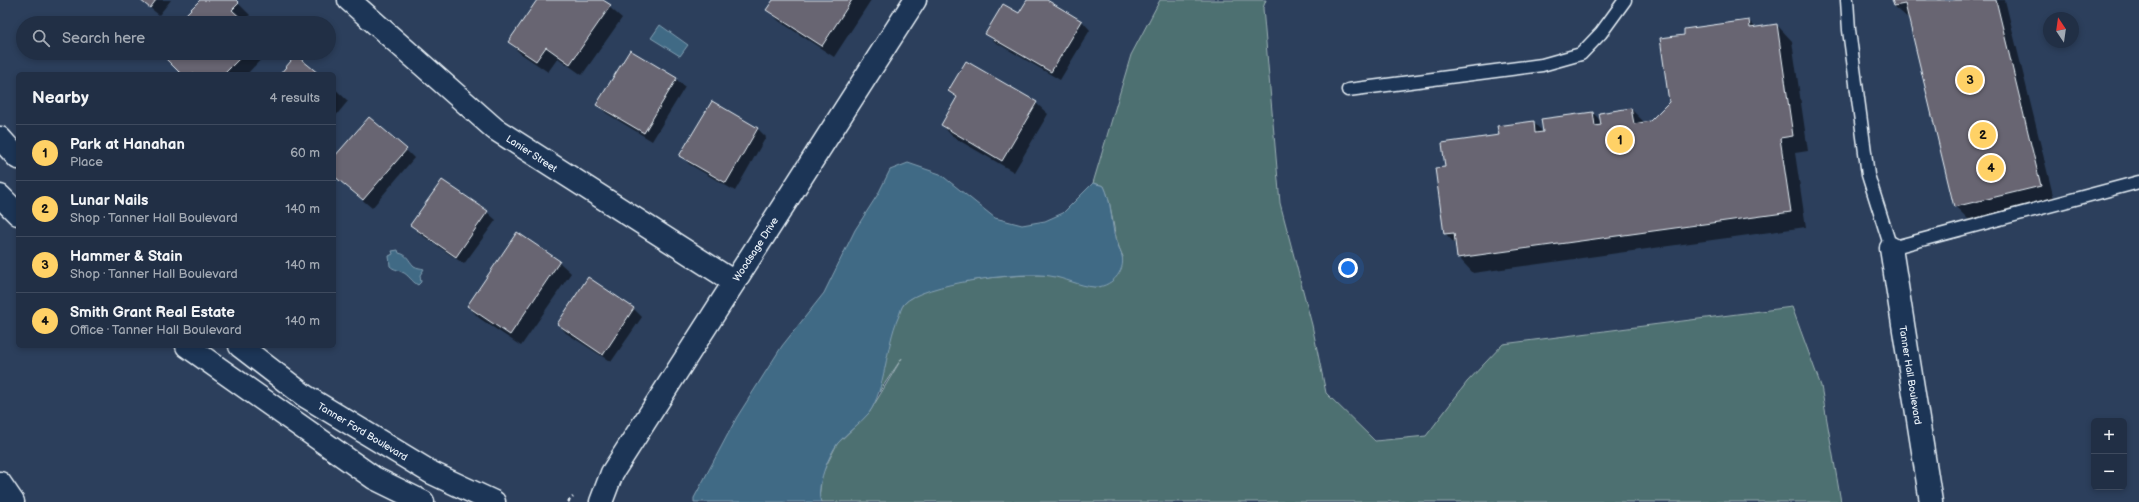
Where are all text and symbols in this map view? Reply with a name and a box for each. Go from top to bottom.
north arrow [2043,12,2079,48]
search box [16,16,336,60]
icon: search [30,27,52,49]
text: Search here [62,29,145,48]
pin: 3 [1957,65,1983,95]
text: Nearby [32,88,89,108]
text: 4 results [270,90,320,106]
pin: 2 [1970,120,1996,150]
pin: 1 [1607,125,1633,155]
street label: Lanier Street [504,133,559,175]
text: Park at Hanahan [70,135,185,154]
text: 1 [42,145,48,161]
text: 60 m [290,145,320,161]
pin: 4 [1978,153,2004,183]
text: Place [70,154,103,170]
text: Lunar Nails [70,191,148,210]
text: 2 [41,201,49,217]
text: 140 m [285,201,320,217]
text: Shop · Tanner Hall Boulevard [70,210,238,226]
street label: Woodsage Drive [731,215,781,284]
text: Hammer & Stain [70,247,183,266]
text: 3 [41,257,49,273]
text: 140 m [285,257,320,273]
your location [1338,258,1358,278]
text: Shop · Tanner Hall Boulevard [70,266,238,282]
text: Smith Grant Real Estate [70,303,235,322]
text: 4 [41,313,49,329]
text: 140 m [285,313,320,329]
text: Office · Tanner Hall Boulevard [70,322,242,338]
street label: Tanner Hall Boulevard [1896,325,1924,426]
street label: Tanner Ford Boulevard [315,400,410,464]
map controls [2091,418,2127,490]
button: + [2091,418,2127,454]
button: − [2091,454,2127,490]

